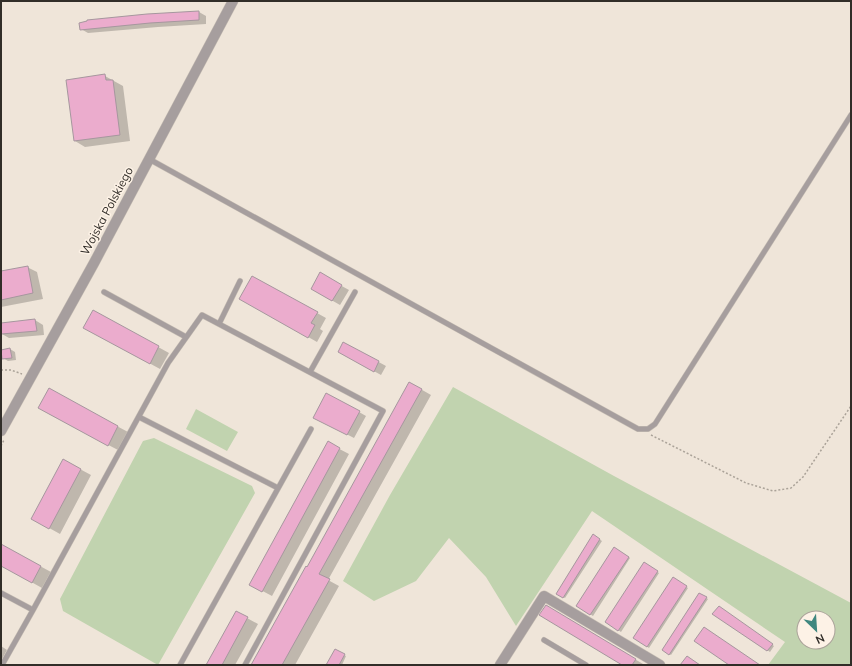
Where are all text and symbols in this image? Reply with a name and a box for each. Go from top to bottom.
street label: Wojska Polskiego [77,164,136,257]
north arrow [796,610,836,650]
text: N [814,631,827,647]

